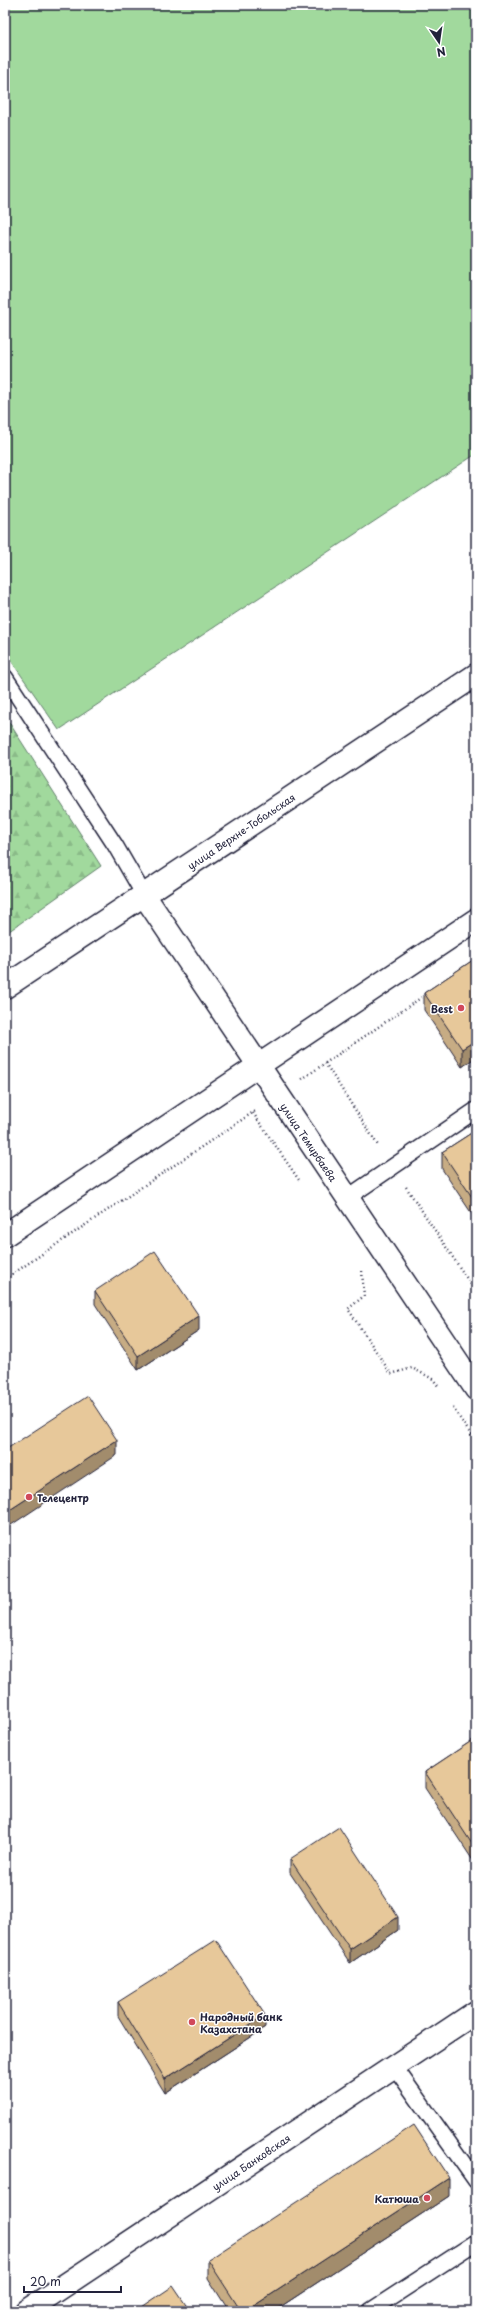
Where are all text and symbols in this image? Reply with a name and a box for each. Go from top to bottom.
north arrow [419,22,459,62]
text: N [435,43,448,62]
street label: улица Верхне-Тобольская [184,789,298,873]
place label: Best [431,1001,453,1016]
marker: Best [456,1003,466,1013]
street label: улица Темирбаева [277,1100,341,1185]
place label: Телецентр [37,1490,89,1505]
marker: Телецентр [24,1492,34,1502]
place label: Народный банк Казахстана [200,2009,283,2036]
marker: Народный банк Казахстана [187,2017,197,2027]
street label: улица Банковская [209,2130,293,2194]
place label: Катюша [375,2191,419,2206]
marker: Катюша [422,2193,432,2203]
scale bar [24,2268,121,2294]
text: 20 m [30,2272,61,2290]

